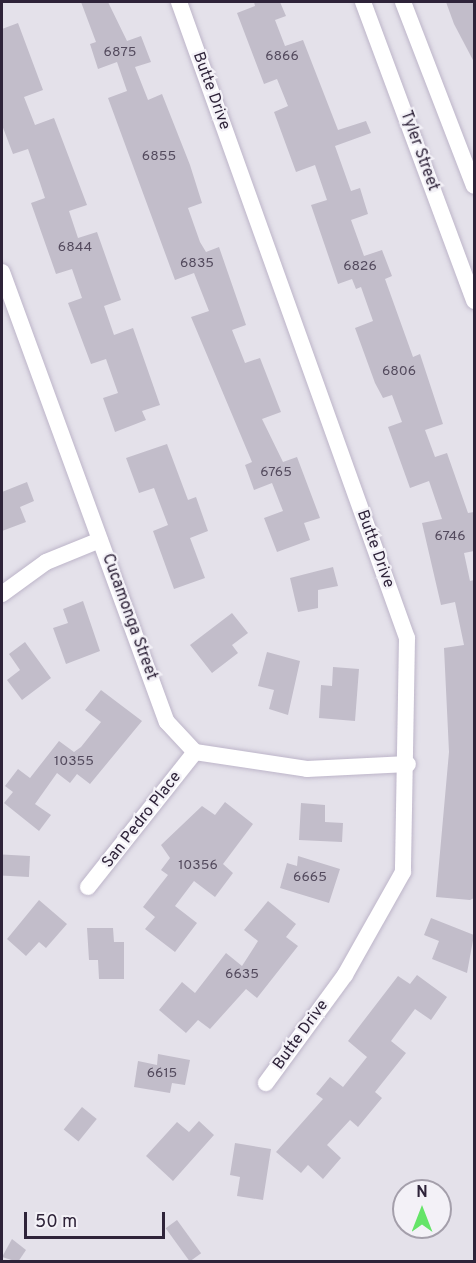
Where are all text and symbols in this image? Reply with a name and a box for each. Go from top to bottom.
house number: 6875 [104,45,136,61]
street label: Butte Drive [188,49,234,133]
house number: 6866 [265,49,299,65]
street label: Tyler Street [396,108,442,194]
house number: 6855 [142,149,176,165]
house number: 6844 [58,240,92,256]
house number: 6835 [180,256,214,272]
house number: 6826 [343,259,377,275]
house number: 6806 [382,364,416,380]
house number: 6765 [260,465,292,481]
street label: Butte Drive [352,507,398,591]
house number: 6746 [434,529,466,545]
street label: Cucamonga Street [97,551,161,683]
house number: 10355 [54,754,94,770]
street label: San Pedro Place [98,768,186,872]
house number: 10356 [178,858,218,874]
house number: 6665 [293,870,327,886]
house number: 6635 [225,967,259,983]
street label: Butte Drive [269,996,333,1074]
house number: 6615 [147,1066,177,1082]
north arrow [392,1179,452,1239]
text: N [416,1183,428,1203]
scale bar [27,1200,168,1238]
text: 50 m [35,1211,77,1234]

